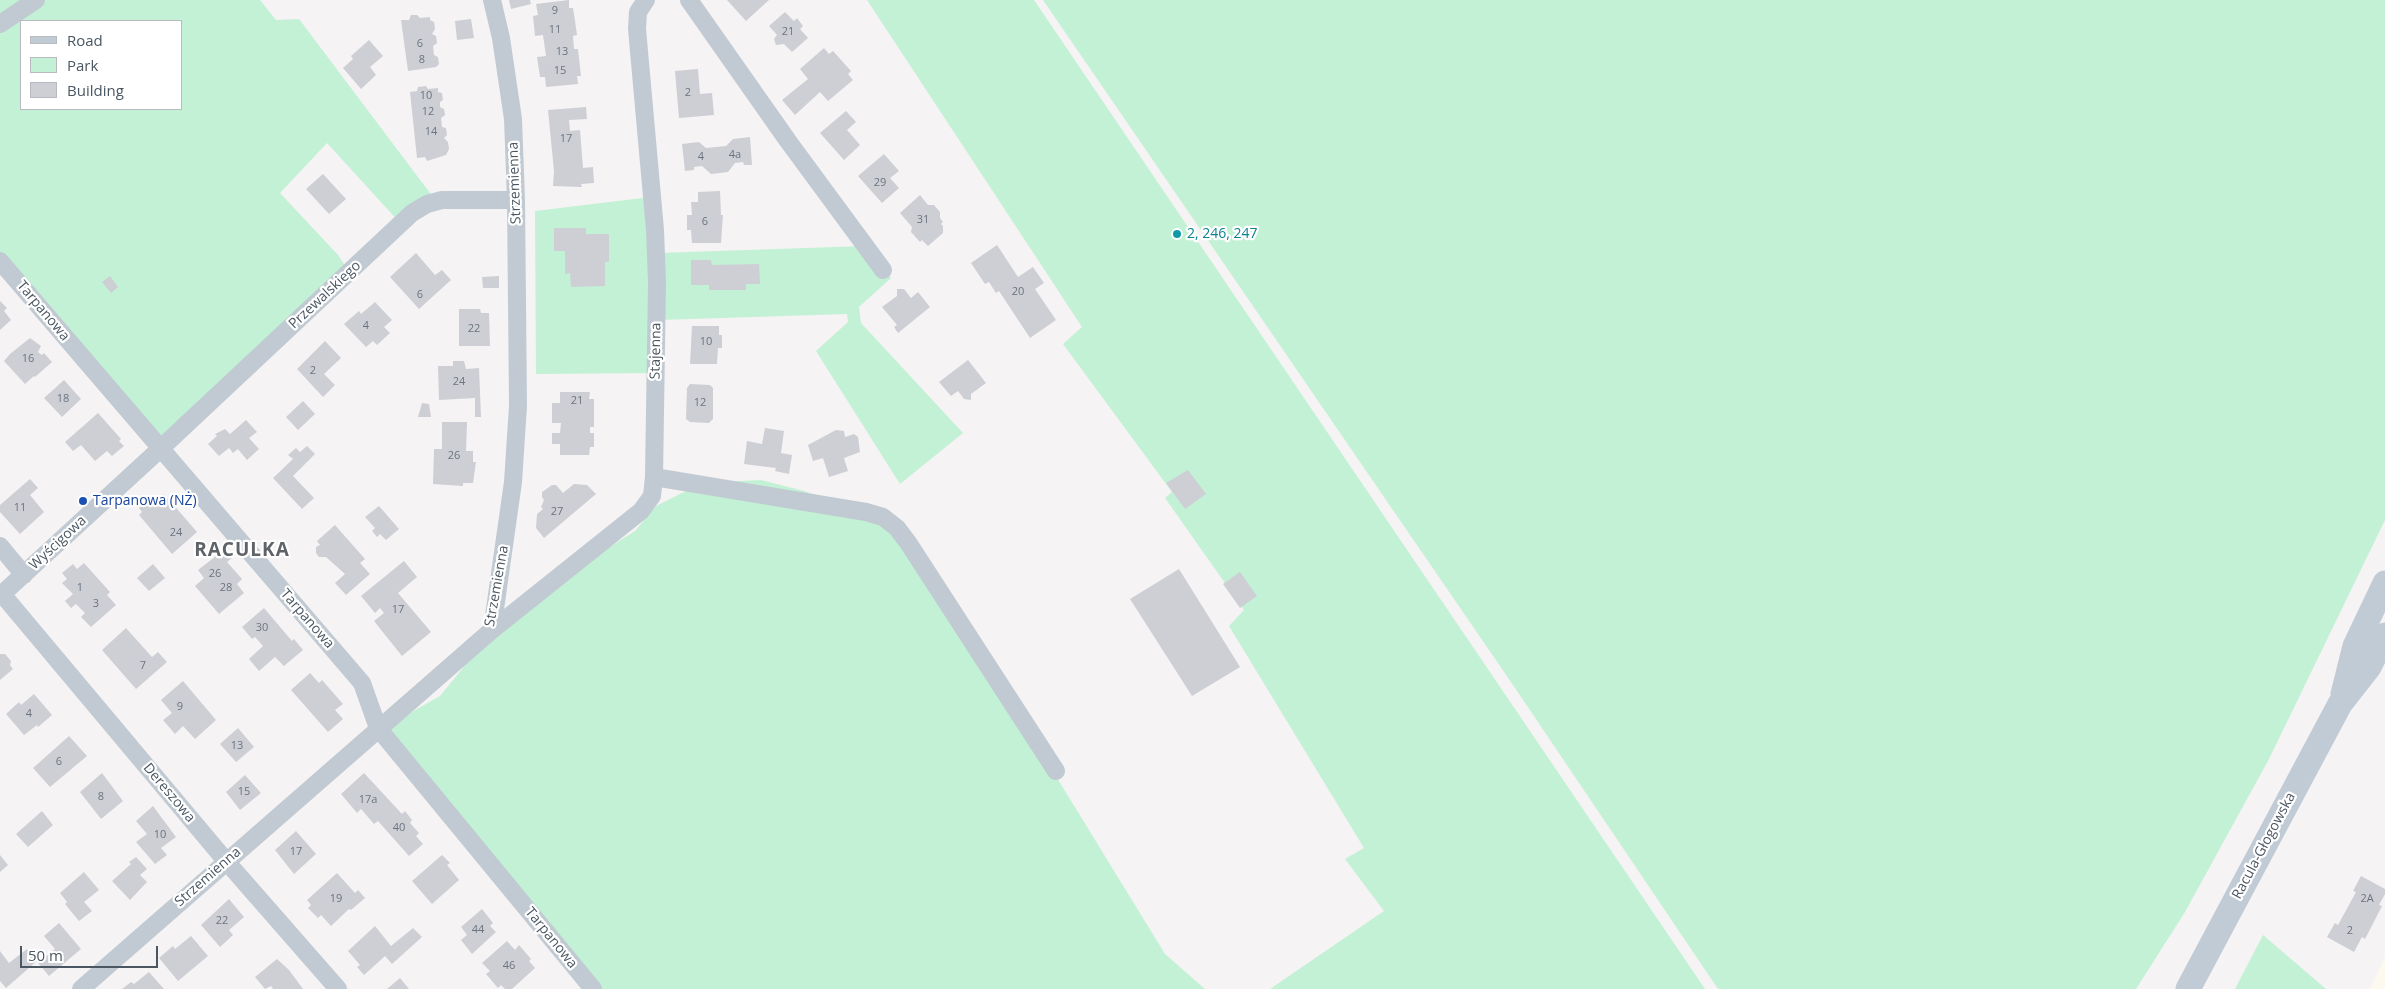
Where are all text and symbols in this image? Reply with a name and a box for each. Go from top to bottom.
house number: 9 [552,4,558,18]
legend [20,20,182,110]
house number: 11 [549,23,561,37]
house number: 21 [782,25,794,39]
text: Road [67,30,103,50]
house number: 6 [417,37,423,51]
house number: 13 [556,45,568,59]
house number: 8 [419,53,425,67]
text: Park [67,55,98,75]
house number: 15 [554,64,566,78]
text: Building [67,80,124,100]
house number: 2 [685,86,691,100]
house number: 10 [420,89,432,103]
house number: 12 [422,105,434,119]
house number: 14 [425,125,437,139]
house number: 17 [560,132,572,146]
street label: Strzemienna [505,142,525,224]
house number: 4a [729,148,741,162]
house number: 4 [698,150,704,164]
house number: 29 [874,176,886,190]
house number: 31 [917,213,929,227]
house number: 6 [702,215,708,229]
place label: 2, 246, 247 [1187,226,1258,242]
marker: 2, 246, 247 [1171,228,1183,240]
street label: Przewalskiego [286,257,364,333]
street label: Tarpanowa [13,278,73,344]
house number: 20 [1012,285,1024,299]
house number: 6 [417,288,423,302]
house number: 4 [363,319,369,333]
house number: 22 [468,322,480,336]
street label: Stajenna [647,322,665,380]
house number: 10 [700,335,712,349]
house number: 16 [22,352,34,366]
house number: 2 [310,364,316,378]
house number: 24 [453,375,465,389]
house number: 18 [57,392,69,406]
house number: 21 [571,394,583,408]
house number: 12 [694,396,706,410]
house number: 26 [448,449,460,463]
place label: Tarpanowa (NŻ) [93,493,197,509]
marker: Tarpanowa (NŻ) [77,495,89,507]
house number: 11 [14,501,26,515]
house number: 27 [551,505,563,519]
street label: Wyścigowa [26,512,90,574]
house number: 24 [170,526,182,540]
district label: RACULKA [193,540,291,562]
street label: Strzemienna [482,544,512,628]
house number: 26 [209,567,221,581]
house number: 1 [77,581,83,595]
house number: 28 [220,581,232,595]
street label: Tarpanowa [277,586,337,652]
house number: 3 [93,597,99,611]
house number: 17 [392,603,404,617]
house number: 30 [256,621,268,635]
house number: 7 [140,659,146,673]
house number: 9 [177,700,183,714]
house number: 4 [26,707,32,721]
house number: 13 [231,739,243,753]
house number: 6 [56,755,62,769]
street label: Dereszowa [139,760,199,826]
house number: 15 [238,785,250,799]
house number: 8 [98,790,104,804]
street label: Racula-Głogowska [2229,790,2299,902]
house number: 17a [359,793,377,807]
house number: 40 [393,821,405,835]
house number: 10 [154,828,166,842]
street label: Strzemienna [172,844,244,910]
house number: 17 [290,845,302,859]
house number: 19 [330,892,342,906]
house number: 2A [2360,892,2374,906]
street label: Tarpanowa [521,904,581,972]
house number: 22 [216,914,228,928]
house number: 44 [472,923,484,937]
house number: 2 [2347,924,2353,938]
scale bar [22,936,160,968]
text: 50 m [28,945,63,965]
house number: 46 [503,959,515,973]

